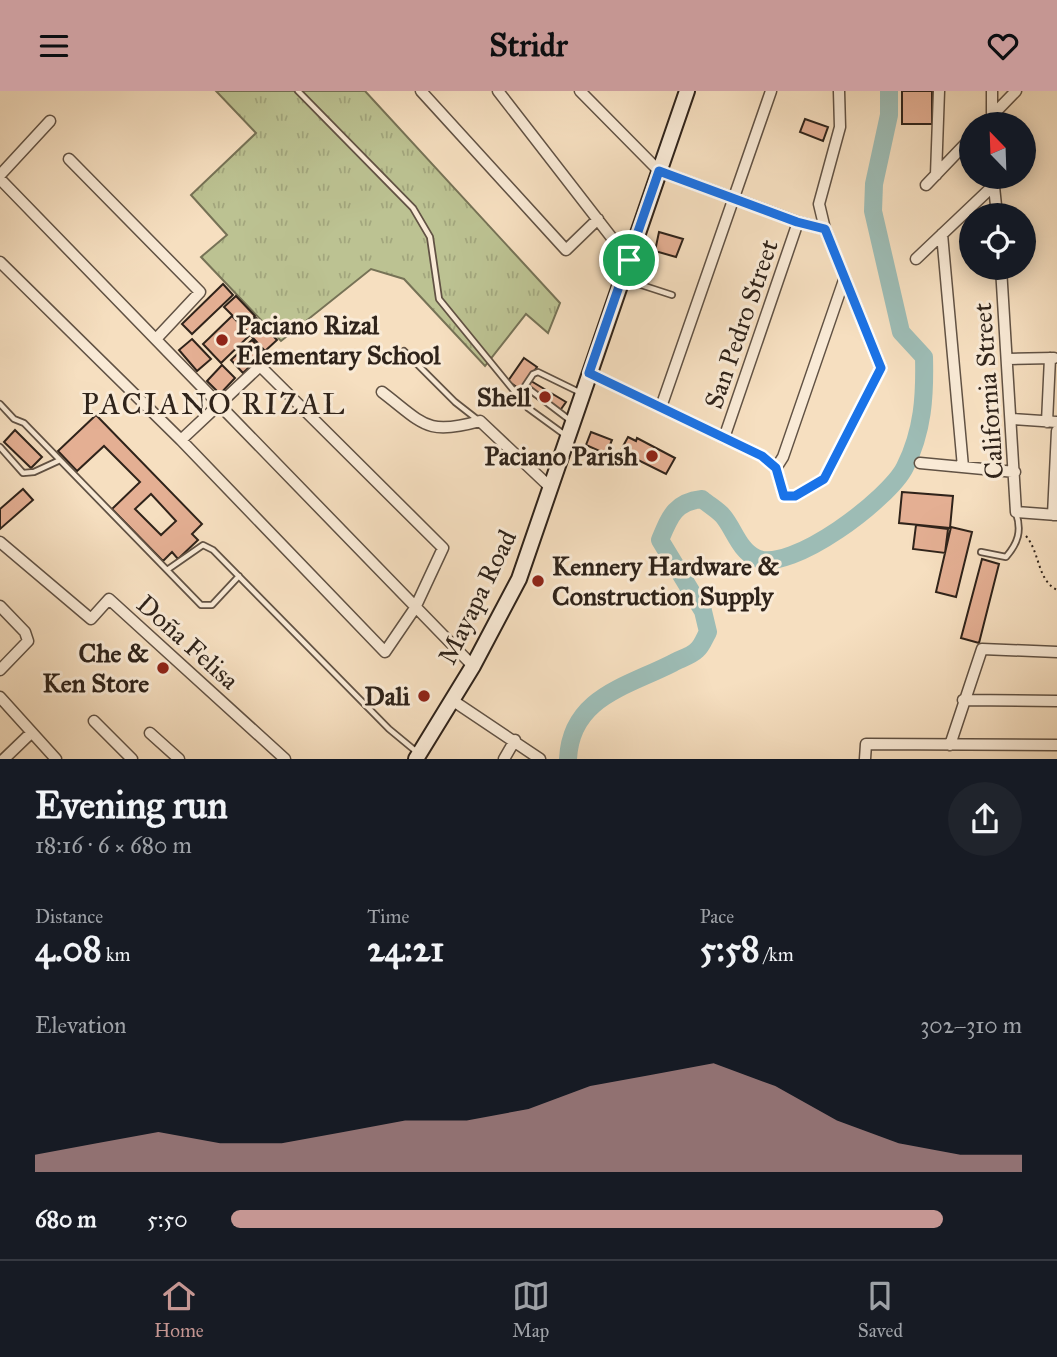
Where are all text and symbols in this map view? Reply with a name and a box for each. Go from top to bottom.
text: Stridr [489,26,568,65]
icon: menu [35,27,73,65]
icon: heart [984,27,1022,65]
north arrow [959,112,1036,189]
map controls [959,112,1036,280]
button: locate [959,203,1036,280]
pin [599,230,659,290]
street label: San Pedro Street [697,235,785,413]
icon: arrive [610,241,648,279]
street label: California Street [966,302,1010,480]
place label: Paciano Rizal Elementary School [236,309,441,371]
marker: Paciano Rizal Elementary School [214,332,230,348]
place label: Shell [477,381,532,413]
district label: PACIANO RIZAL [82,386,346,422]
marker: Shell [537,389,553,405]
place label: Paciano Parish [484,440,639,472]
marker: Paciano Parish [644,448,660,464]
street label: Mayapa Road [431,525,523,669]
place label: Kennery Hardware & Construction Supply [552,550,780,612]
marker: Kennery Hardware & Construction Supply [530,573,546,589]
street label: Doña Felisa [130,588,246,696]
place label: Che & Ken Store [43,637,149,699]
marker: Che & Ken Store [155,660,171,676]
place label: Dali [364,680,411,712]
marker: Dali [416,688,432,704]
text: Evening run [35,782,228,828]
button: share [948,782,1022,856]
text: 18:16 · 6 × 680 m [35,831,192,859]
text: Distance [35,905,103,928]
text: Time [367,905,409,928]
text: Pace [700,905,734,928]
text: 4.08 [35,928,102,971]
text: 24:21 [367,928,444,971]
text: 5:58 [700,928,760,971]
text: km [102,943,130,966]
text: /km [760,943,794,966]
text: Elevation [35,1011,126,1039]
text: 302–310 m [920,1011,1022,1039]
text: 680 m [35,1205,97,1233]
text: 5:50 [147,1205,188,1233]
tab: Home [154,1277,204,1342]
tab: Map [512,1277,550,1342]
tab: Saved [858,1277,903,1342]

